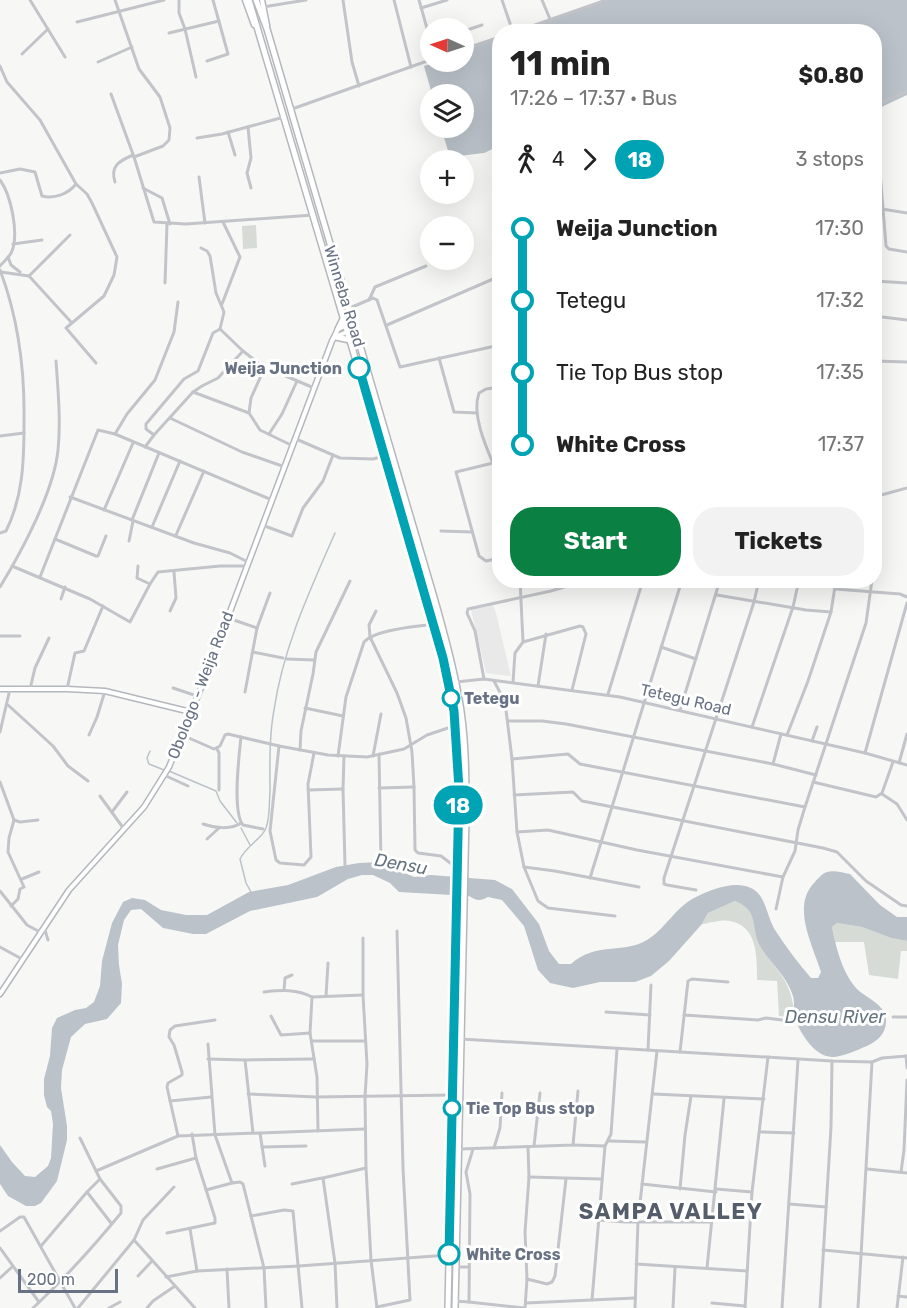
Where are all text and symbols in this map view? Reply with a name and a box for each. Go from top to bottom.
north arrow [420,18,474,72]
map controls [420,18,474,270]
text: 11 min [510,44,611,83]
text: $0.80 [798,62,864,89]
button: layers [420,84,474,138]
text: 17:26 – 17:37 · Bus [510,86,677,110]
icon: walk [510,143,543,176]
icon: forward [573,143,606,176]
text: 4 [552,147,564,171]
text: 18 [627,147,652,172]
text: 3 stops [795,147,864,171]
button: + [420,150,474,204]
text: Weija Junction [556,215,718,242]
button: − [420,216,474,270]
text: 17:30 [815,216,864,240]
street label: Winneba Road [320,243,369,349]
text: Tetegu [556,287,626,314]
text: 17:32 [816,288,864,312]
marker: Weija Junction [348,357,370,379]
place label: Weija Junction [224,359,342,378]
text: Tie Top Bus stop [556,359,723,386]
text: 17:35 [816,360,864,384]
text: White Cross [556,431,686,458]
text: 17:37 [818,432,864,456]
button: Start [510,507,681,576]
button: Tickets [693,507,864,576]
street label: Obologo - Weija Road [164,609,237,762]
street label: Tetegu Road [638,680,733,719]
marker: Tetegu [442,689,460,707]
place label: Tetegu [464,689,520,708]
line badge: 18 [431,786,485,824]
text: 18 [446,793,470,818]
water label: Densu [373,849,429,879]
water label: Densu River [785,1006,886,1028]
marker: Tie Top Bus stop [443,1099,461,1117]
place label: Tie Top Bus stop [466,1099,595,1118]
district label: SAMPA VALLEY [579,1198,763,1225]
marker: White Cross [438,1243,460,1265]
place label: White Cross [466,1245,561,1264]
scale bar [18,1266,118,1294]
text: 200 m [27,1270,75,1289]

